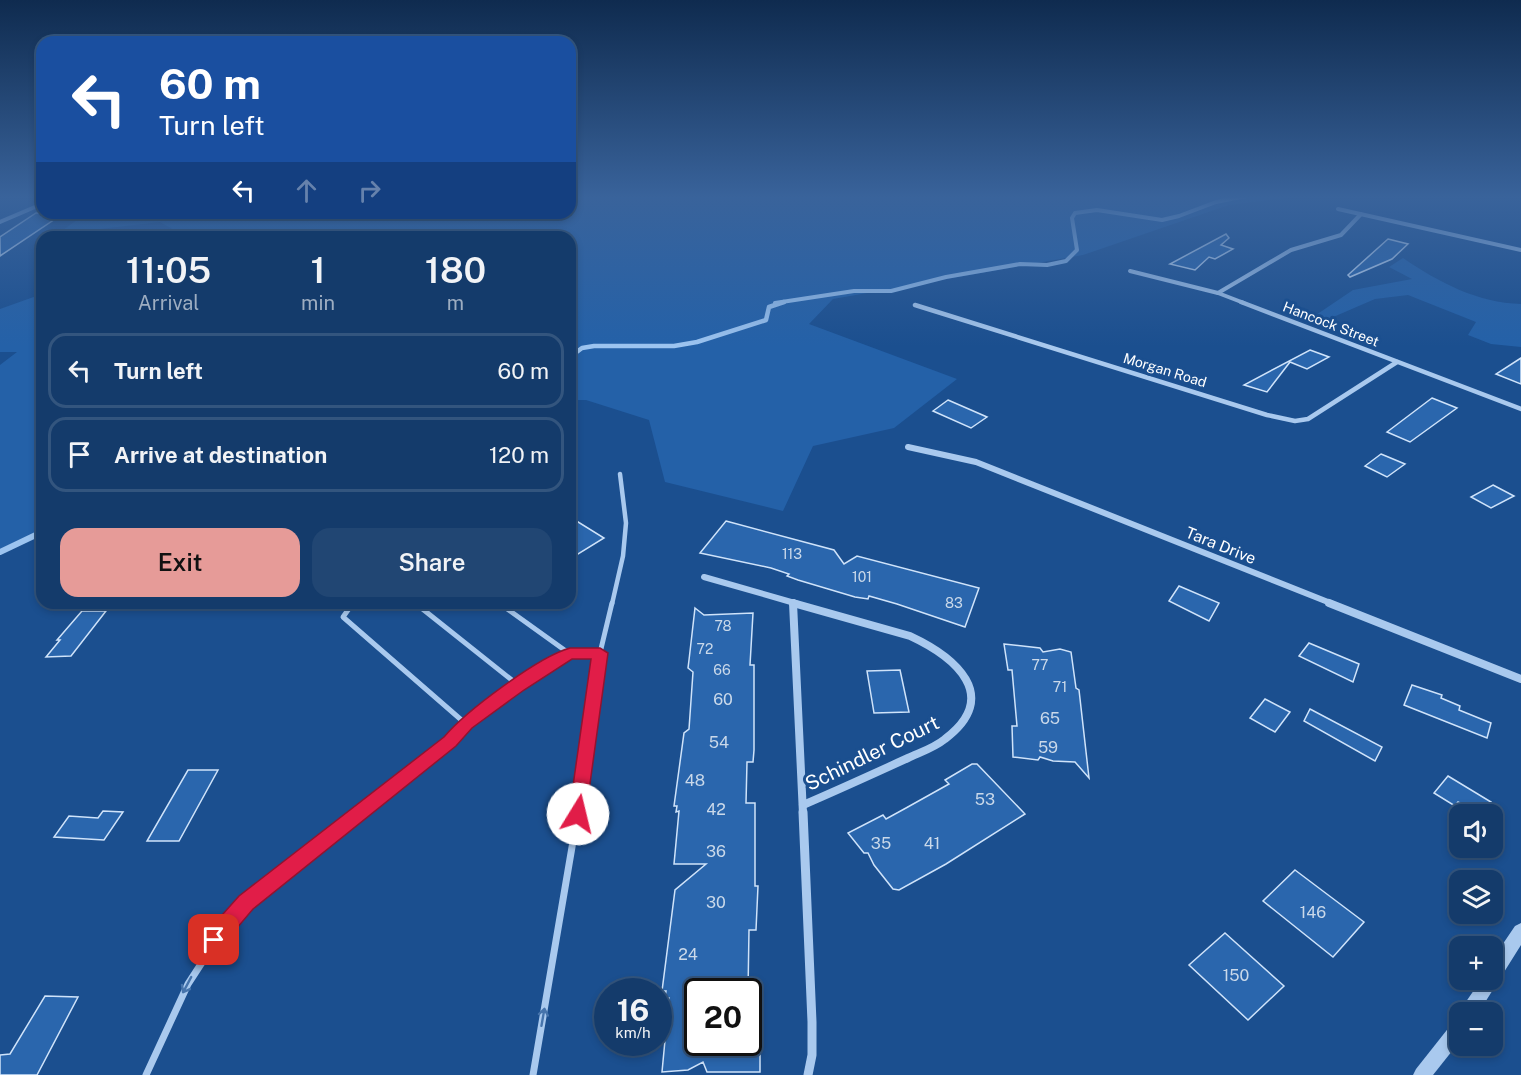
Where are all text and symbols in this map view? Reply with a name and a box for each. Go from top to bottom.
text: 60 m [159,59,261,108]
icon: left [60,60,138,138]
text: Turn left [159,109,265,141]
icon: left [227,174,260,207]
icon: ahead [290,174,323,207]
icon: right [353,174,386,207]
text: 11:05 [126,249,211,291]
text: 1 [311,249,326,291]
text: 180 [425,249,486,291]
text: Arrival [138,291,199,315]
text: min [301,291,335,315]
text: m [447,291,464,315]
street label: Hancock Street [1281,298,1381,350]
street label: Morgan Road [1121,350,1209,390]
icon: left [63,354,96,387]
text: Turn left [114,358,203,384]
text: 60 m [498,358,549,384]
icon: arrive [63,438,96,471]
text: Arrive at destination [114,442,327,468]
text: 120 m [489,442,549,468]
street label: Tara Drive [1183,523,1259,568]
button: Exit [60,528,300,597]
button: Share [312,528,552,597]
house number: 113 [782,546,802,562]
house number: 101 [852,569,872,585]
house number: 83 [945,595,963,611]
house number: 78 [714,618,732,634]
house number: 72 [697,641,713,657]
house number: 77 [1032,657,1049,673]
house number: 66 [713,662,731,678]
house number: 71 [1053,679,1067,695]
house number: 60 [713,690,733,709]
house number: 65 [1040,709,1060,728]
street label: Schindler Court [801,710,943,796]
house number: 54 [709,733,729,752]
house number: 59 [1038,738,1058,757]
house number: 48 [685,771,705,790]
position arrow [546,782,610,846]
house number: 53 [975,790,995,809]
house number: 42 [706,800,726,819]
map controls [1449,804,1503,1056]
button: sound [1449,804,1503,858]
house number: 35 [871,834,891,853]
house number: 41 [924,834,940,853]
house number: 36 [706,842,726,861]
button: layers [1449,870,1503,924]
house number: 30 [706,893,726,912]
house number: 146 [1300,903,1326,922]
pin [188,914,239,965]
icon: arrive [197,923,230,956]
button: + [1449,936,1503,990]
house number: 24 [678,945,698,964]
house number: 150 [1223,966,1249,985]
one-way arrow [181,976,192,994]
speed limit sign: 20 [684,978,762,1056]
text: 16 [617,992,649,1028]
button: − [1449,1002,1503,1056]
one-way arrow [538,1008,549,1028]
text: km/h [615,1024,651,1041]

